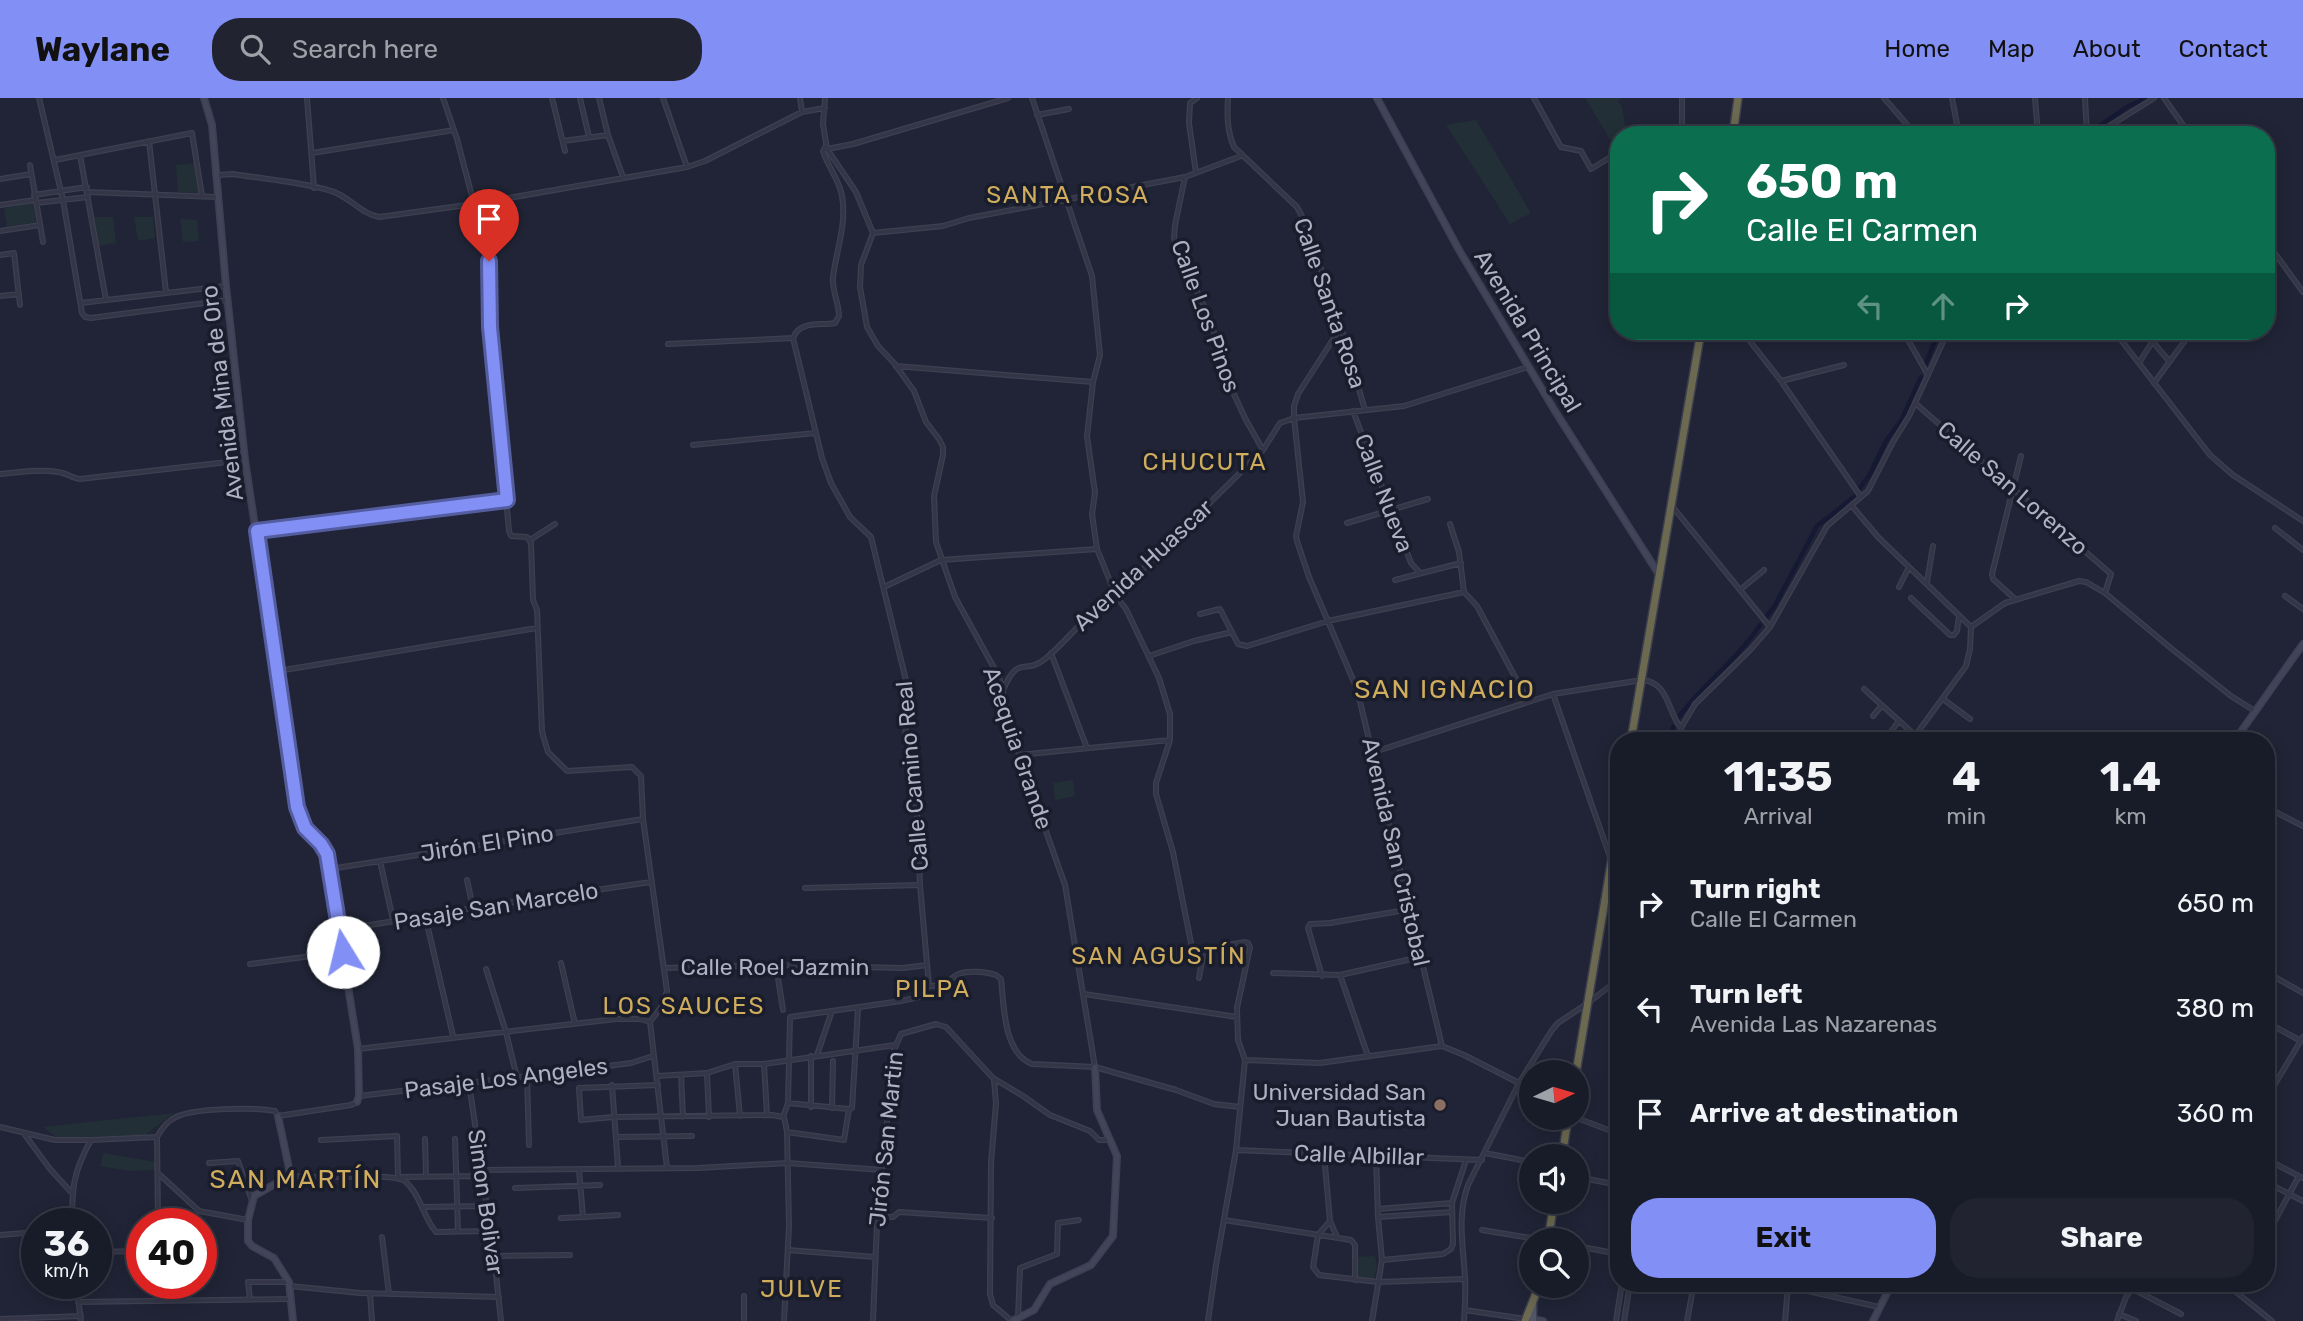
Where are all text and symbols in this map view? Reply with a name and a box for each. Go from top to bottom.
search box [212,18,702,81]
text: Waylane [35,30,170,69]
icon: search [236,30,274,68]
text: Search here [292,34,438,65]
text: Home [1884,35,1950,63]
text: Map [1988,35,2035,63]
text: About [2073,35,2141,63]
text: Contact [2179,35,2268,63]
text: 650 m [1746,152,1898,210]
icon: right [1631,154,1722,245]
district label: SANTA ROSA [986,181,1150,209]
pin [459,189,519,261]
icon: arrive [470,200,508,238]
text: Calle El Carmen [1746,211,1978,249]
street label: Calle Santa Rosa [1288,214,1372,392]
street label: Calle Los Pinos [1165,236,1247,396]
street label: Avenida Principal [1468,245,1588,417]
street label: Avenida Mina de Oro [195,284,249,502]
icon: left [1851,287,1889,325]
icon: ahead [1924,287,1962,325]
icon: right [1997,287,2035,325]
street label: Calle San Lorenzo [1932,415,2094,561]
street label: Calle Nueva [1349,430,1419,556]
district label: CHUCUTA [1143,448,1267,476]
street label: Avenida Huascar [1068,493,1219,637]
street label: Acequia Grande [977,663,1059,833]
district label: SAN IGNACIO [1354,674,1536,705]
street label: Calle Camino Real [890,680,934,872]
street label: Avenida San Cristobal [1356,735,1436,969]
text: 11:35 [1724,752,1833,802]
text: 4 [1952,752,1981,802]
text: 1.4 [2100,752,2161,802]
text: Arrival [1744,802,1813,830]
text: min [1946,802,1986,830]
text: km [2114,802,2147,830]
street label: Jirón El Pino [419,819,555,867]
text: Turn right [1690,874,1820,905]
street label: Pasaje San Marcelo [392,876,600,936]
icon: right [1631,885,1669,923]
text: 650 m [2177,888,2254,919]
text: Calle El Carmen [1690,905,1857,933]
position arrow [306,915,380,989]
district label: SAN AGUSTÍN [1071,942,1247,970]
street label: Calle Roel Jazmin [681,953,869,981]
district label: PILPA [895,975,971,1003]
text: Turn left [1690,979,1802,1010]
icon: left [1631,990,1669,1028]
district label: LOS SAUCES [602,992,766,1020]
text: 380 m [2176,993,2254,1024]
text: Avenida Las Nazarenas [1690,1010,1937,1038]
street label: Jirón San Martin [863,1050,909,1228]
street label: Pasaje Los Angeles [403,1052,609,1104]
north arrow [1519,1060,1589,1130]
map controls [1519,1060,1589,1298]
place label: Universidad San Juan Bautista [1253,1078,1426,1132]
icon: arrive [1631,1095,1669,1133]
marker: Universidad San Juan Bautista [1432,1097,1448,1113]
text: Arrive at destination [1690,1098,1958,1129]
text: 360 m [2177,1098,2254,1129]
street label: Simon Bolivar [462,1127,510,1277]
street label: Calle Albillar [1294,1139,1425,1171]
button: sound [1519,1144,1589,1214]
district label: SAN MARTÍN [210,1164,382,1195]
button: Exit [1631,1198,1936,1278]
button: Share [1950,1198,2254,1278]
speed limit sign: 40 [126,1208,217,1299]
text: 36 [44,1223,89,1265]
button: search [1519,1228,1589,1298]
text: km/h [44,1260,89,1282]
district label: JULVE [760,1275,844,1303]

